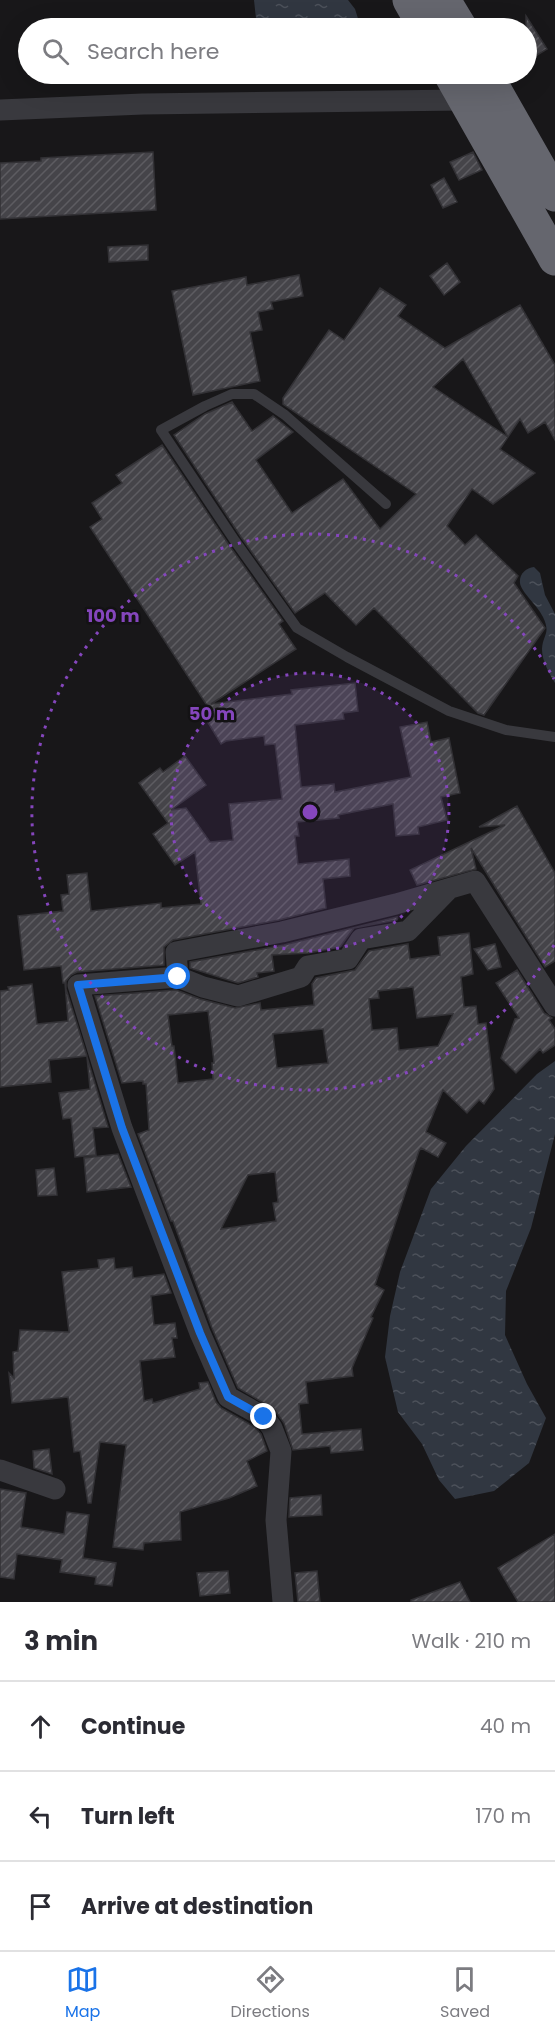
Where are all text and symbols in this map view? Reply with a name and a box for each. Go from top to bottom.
search box [18,18,537,84]
icon: search [39,35,72,68]
text: Search here [87,36,220,67]
text: 100 m [86,603,140,628]
text: 50 m [189,701,235,726]
centre of rings [300,802,320,822]
route start [164,963,190,989]
route end [250,1403,276,1429]
text: 3 min [24,1623,98,1659]
text: Walk · 210 m [411,1627,531,1655]
icon: ahead [24,1710,57,1743]
text: Continue [81,1711,185,1742]
text: 40 m [480,1712,531,1740]
icon: left [24,1800,57,1833]
text: Turn left [81,1801,175,1832]
text: 170 m [475,1802,531,1830]
icon: arrive [24,1890,57,1923]
text: Arrive at destination [81,1891,313,1922]
tab: Map [65,1963,100,2024]
tab: Directions [231,1963,310,2024]
tab: Saved [440,1963,490,2024]

